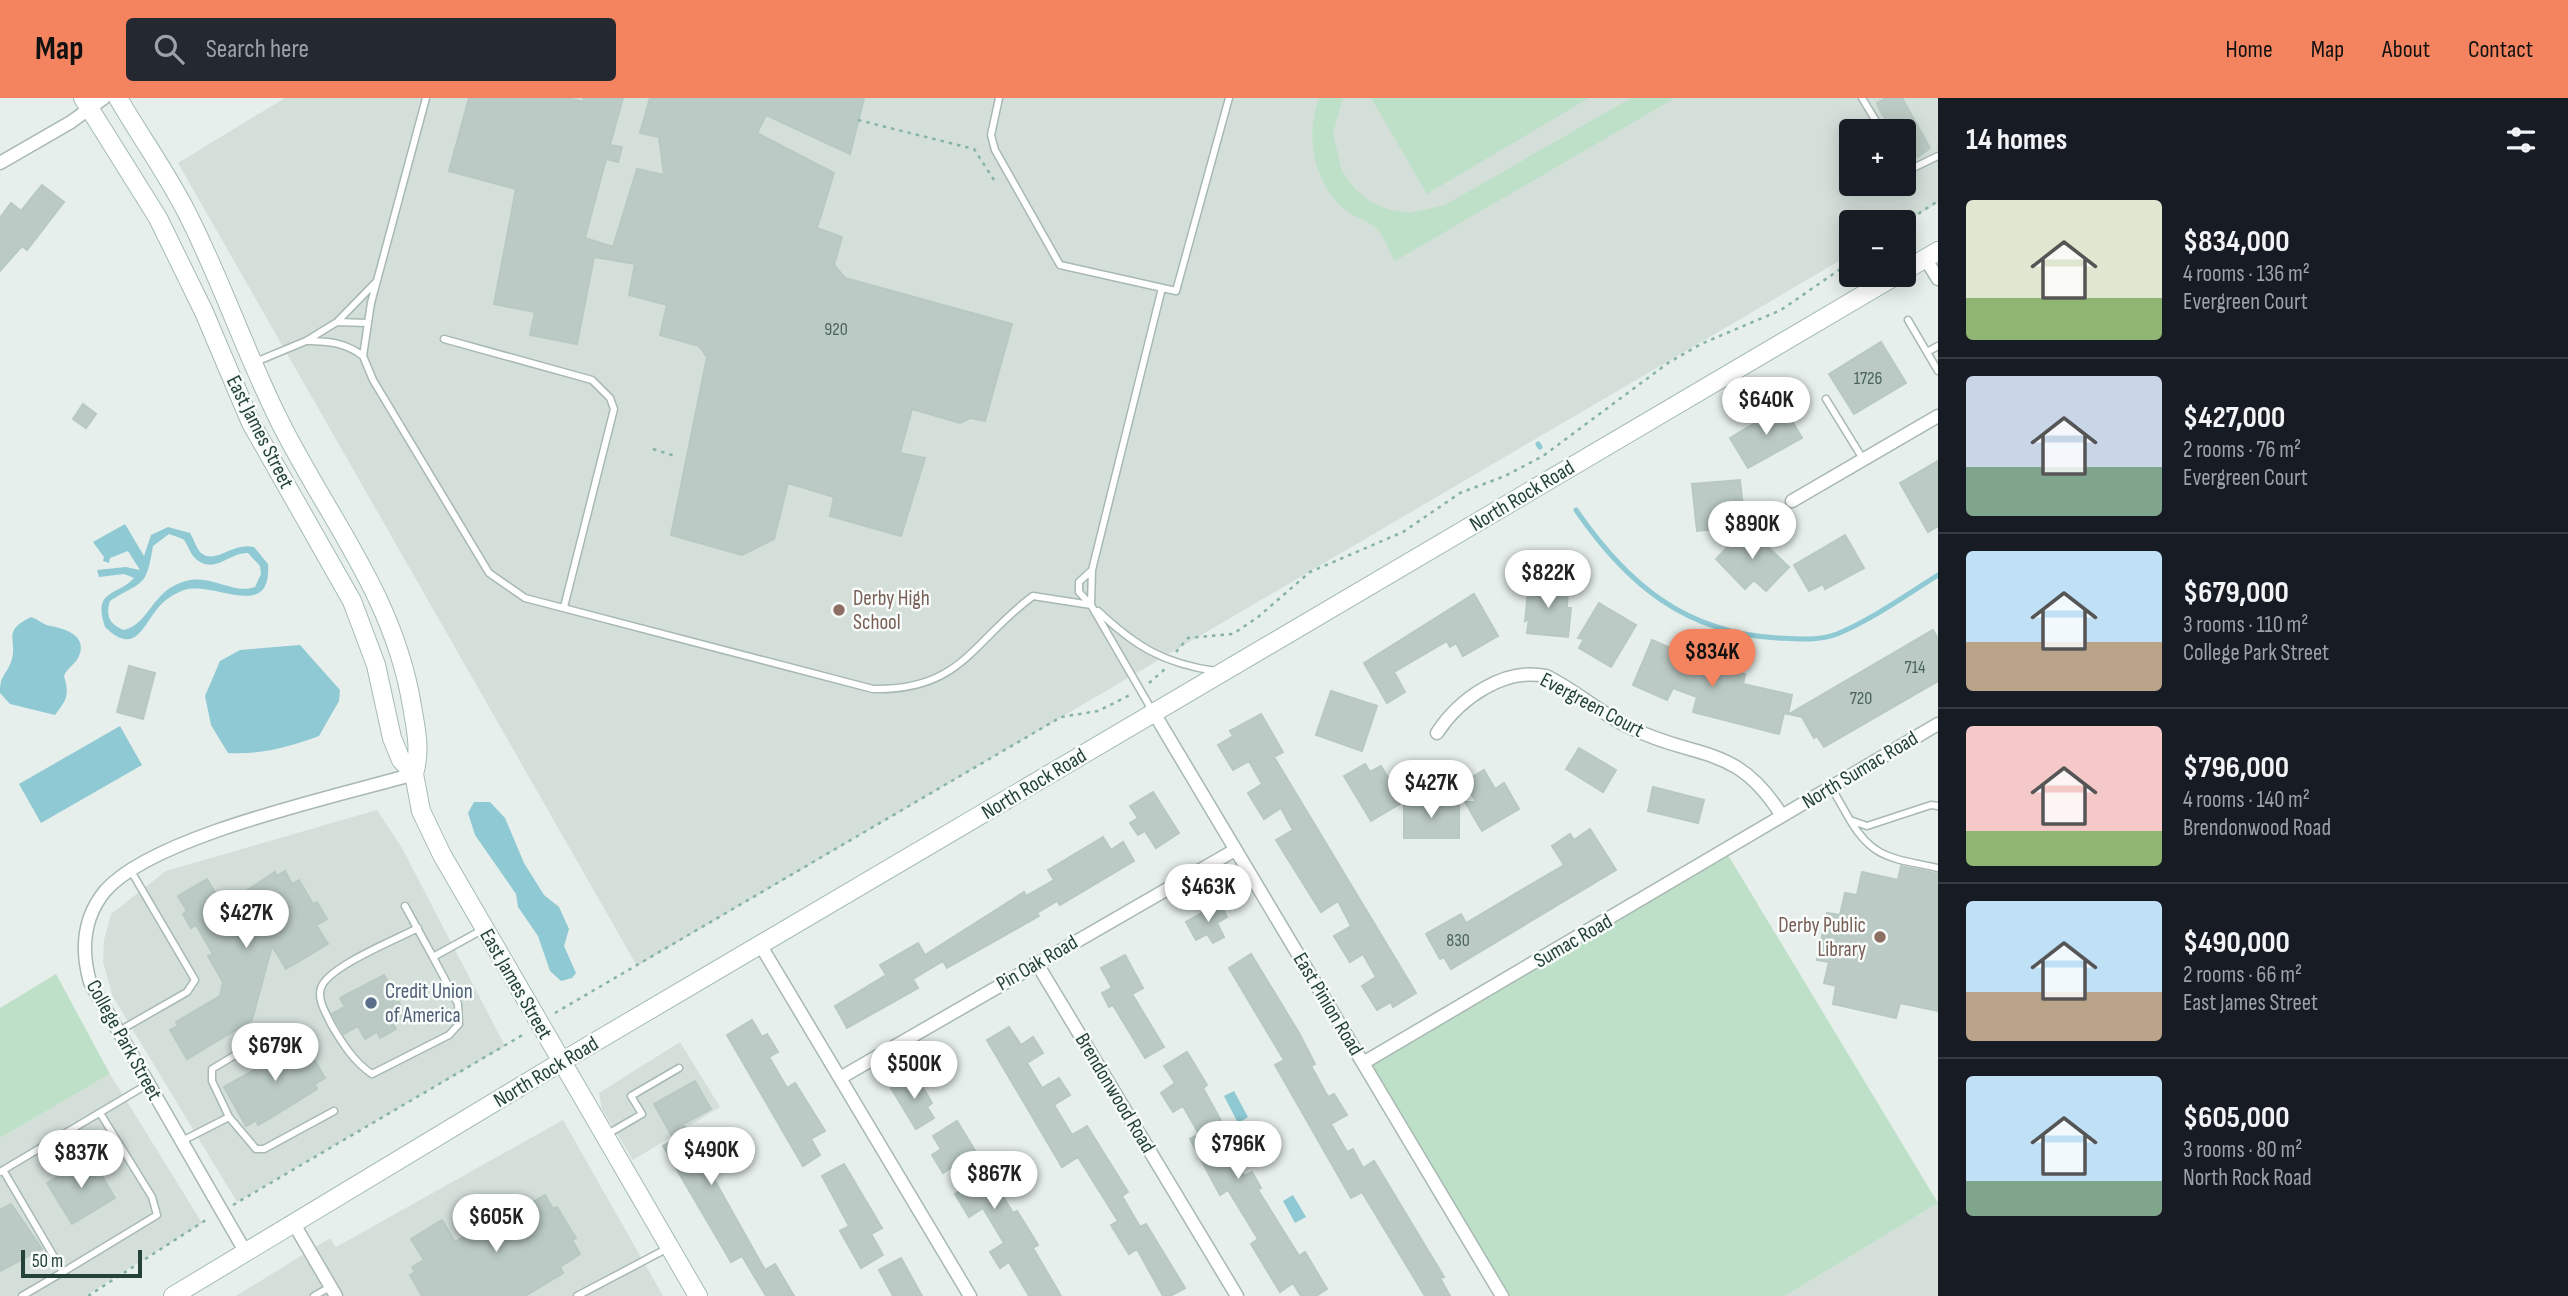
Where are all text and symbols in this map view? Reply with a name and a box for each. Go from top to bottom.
search box [126,18,616,81]
text: Map [35,29,84,69]
icon: search [150,30,188,68]
text: Search here [206,34,309,65]
text: Home [2225,35,2273,64]
text: Map [2311,35,2344,64]
text: About [2382,35,2430,64]
text: Contact [2468,35,2533,64]
map controls [1839,119,1916,287]
button: + [1839,119,1916,196]
icon: filters [2502,121,2540,159]
text: 14 homes [1966,122,2067,158]
button: − [1839,210,1916,287]
text: $834,000 [2183,224,2289,260]
icon: home [2022,228,2106,312]
text: 4 rooms · 136 m² [2183,260,2310,288]
text: Evergreen Court [2183,288,2308,316]
house number: 920 [824,319,848,340]
house number: 1726 [1854,368,1882,389]
street label: East James Street [221,371,299,493]
pin: $640K [1717,378,1815,437]
text: $640K [1738,386,1794,414]
text: $427,000 [2183,400,2285,436]
icon: home [2022,404,2106,488]
text: 2 rooms · 76 m² [2183,436,2301,464]
street label: North Rock Road [1465,455,1579,537]
text: Evergreen Court [2183,464,2308,492]
pin: $890K [1703,502,1801,561]
text: $890K [1724,510,1780,538]
pin: $822K [1499,550,1597,610]
text: $822K [1521,559,1575,587]
text: $679,000 [2183,575,2289,611]
icon: home [2022,579,2106,663]
place label: Derby High School [853,586,930,635]
marker: Derby High School [831,602,847,618]
text: 3 rooms · 110 m² [2183,611,2308,639]
pin: $834K [1663,630,1761,689]
text: $834K [1685,638,1739,666]
text: College Park Street [2183,639,2329,667]
house number: 714 [1904,657,1926,678]
street label: Evergreen Court [1536,667,1648,743]
house number: 720 [1850,688,1872,709]
street label: North Sumac Road [1798,726,1922,814]
street label: North Rock Road [977,743,1091,825]
text: $796,000 [2183,750,2289,786]
icon: home [2022,754,2106,838]
pin: $427K [1382,760,1480,820]
text: $427K [1404,769,1458,797]
text: 4 rooms · 140 m² [2183,786,2310,814]
text: Brendonwood Road [2183,814,2331,842]
pin: $463K [1159,864,1257,924]
text: $463K [1181,873,1235,901]
pin: $427K [197,890,295,950]
text: $427K [219,899,273,927]
street label: Sumac Road [1529,909,1617,973]
place label: Derby Public Library [1778,913,1866,962]
street label: East James Street [474,924,558,1044]
text: $490,000 [2183,925,2290,961]
marker: Derby Public Library [1872,929,1888,945]
icon: home [2022,929,2106,1013]
street label: Pin Oak Road [992,930,1082,996]
house number: 830 [1446,930,1470,951]
street label: East Pinion Road [1288,948,1368,1060]
text: 2 rooms · 66 m² [2183,961,2302,989]
street label: College Park Street [81,976,167,1104]
place label: Credit Union of America [385,979,473,1028]
text: East James Street [2183,989,2318,1017]
marker: Credit Union of America [363,995,379,1011]
pin: $679K [226,1024,324,1083]
street label: Brendonwood Road [1069,1029,1161,1157]
street label: North Rock Road [489,1031,603,1113]
text: $679K [248,1032,302,1060]
pin: $500K [865,1042,963,1101]
text: $500K [886,1050,942,1078]
text: $605,000 [2183,1100,2289,1136]
icon: home [2022,1104,2106,1188]
pin: $796K [1189,1122,1287,1181]
pin: $490K [662,1128,760,1187]
pin: $837K [32,1130,130,1190]
text: $796K [1211,1130,1265,1158]
text: $490K [683,1136,739,1164]
text: 3 rooms · 80 m² [2183,1136,2302,1164]
text: $837K [54,1139,108,1167]
pin: $867K [945,1152,1043,1211]
text: $867K [967,1160,1022,1188]
text: North Rock Road [2183,1164,2312,1192]
pin: $605K [447,1194,545,1254]
text: $605K [469,1203,523,1231]
scale bar [21,1247,142,1279]
text: 50 m [32,1250,63,1273]

